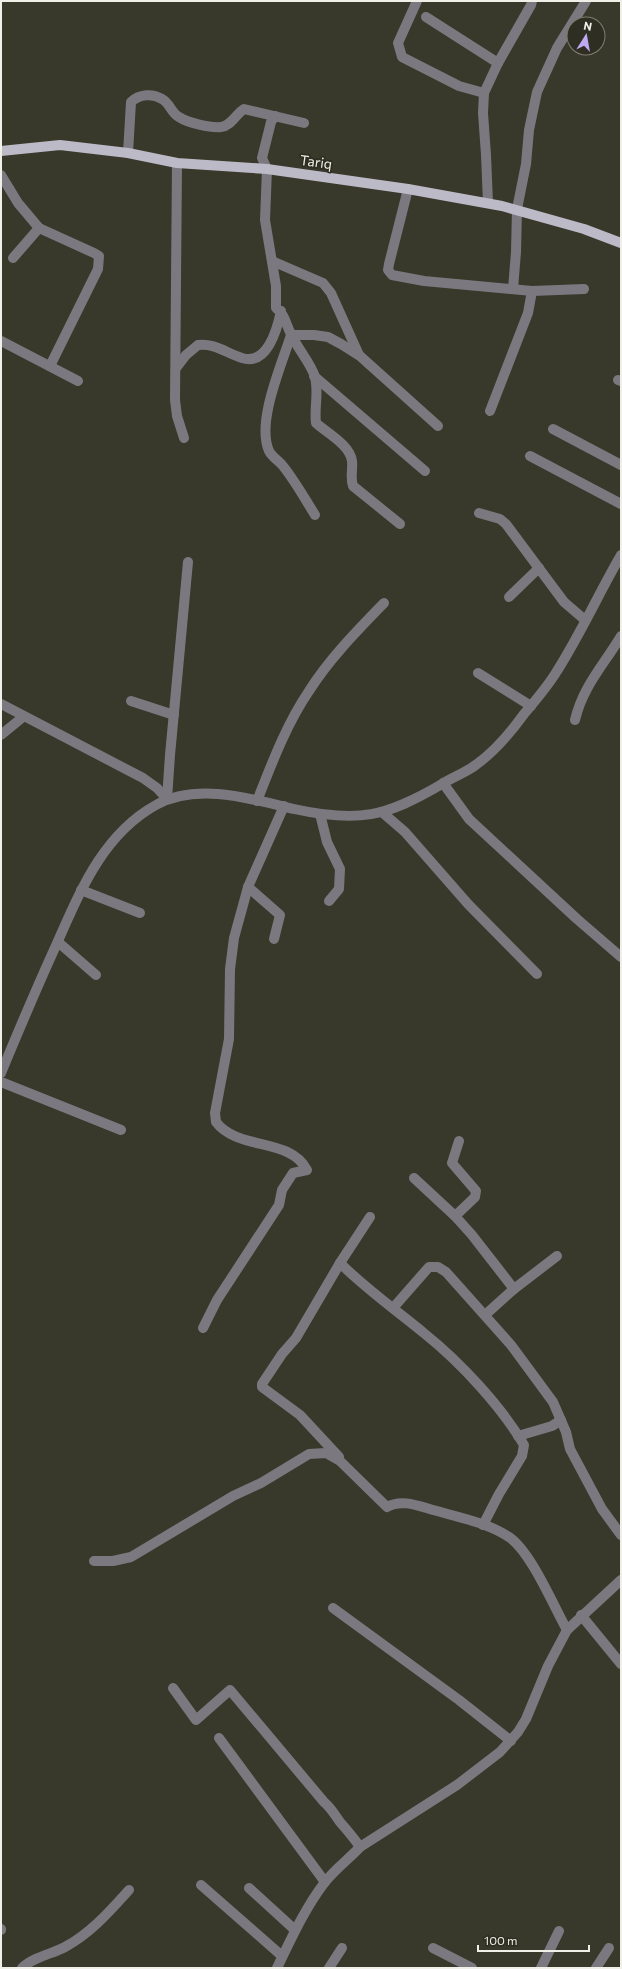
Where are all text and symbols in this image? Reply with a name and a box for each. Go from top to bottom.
north arrow [566,16,606,56]
text: N [583,19,593,33]
street label: Tariq [299,151,333,172]
scale bar [478,1927,589,1953]
text: 100 m [484,1933,518,1947]

